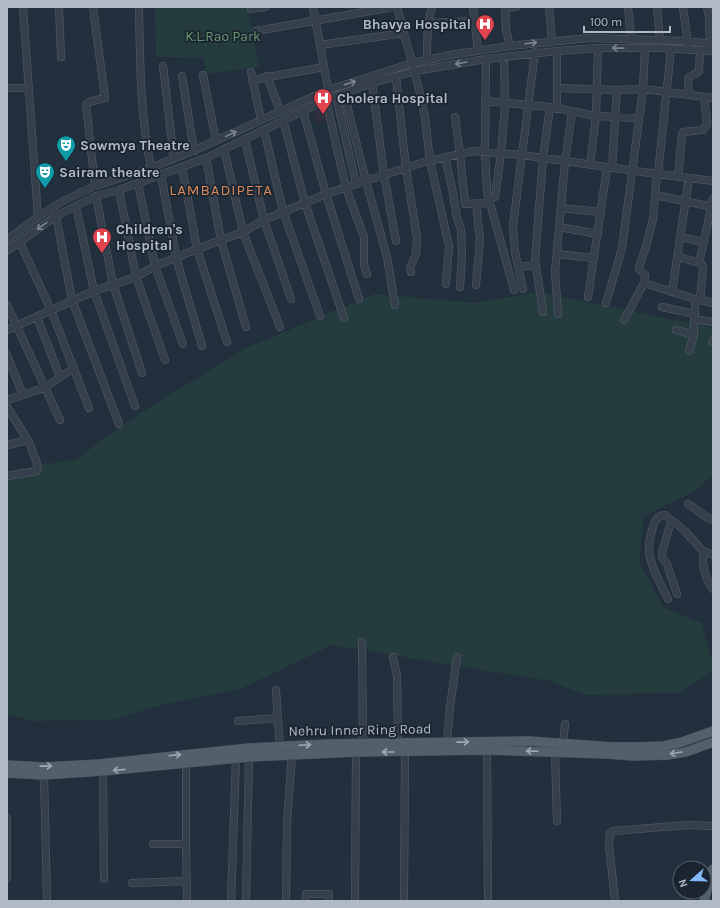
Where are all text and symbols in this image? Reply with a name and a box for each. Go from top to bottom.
scale bar [584,8,670,34]
hospital icon: Bhavya Hospital [474,13,496,41]
text: 100 m [590,15,622,29]
place label: Bhavya Hospital [363,16,471,33]
park label: K.L.Rao Park [185,28,261,45]
one-way arrow [524,40,537,47]
one-way arrow [612,45,625,52]
one-way arrow [455,59,468,67]
one-way arrow [343,79,356,86]
hospital icon: Cholera Hospital [312,87,334,115]
place label: Cholera Hospital [337,90,448,107]
one-way arrow [224,130,236,137]
theatre icon: Sowmya Theatre [55,134,77,162]
place label: Sowmya Theatre [80,137,190,154]
theatre icon: Sairam theatre [34,161,56,189]
place label: Sairam theatre [59,164,160,181]
district label: LAMBADIPETA [169,181,273,199]
place label: Children's Hospital [116,221,183,254]
one-way arrow [37,222,48,230]
hospital icon: Children's Hospital [91,226,113,254]
street label: Nehru Inner Ring Road [288,720,432,740]
one-way arrow [456,738,469,746]
one-way arrow [298,741,311,749]
one-way arrow [526,747,539,755]
one-way arrow [382,748,395,756]
one-way arrow [670,749,683,757]
one-way arrow [168,751,181,759]
one-way arrow [39,762,52,770]
one-way arrow [113,766,126,773]
north arrow [672,860,712,900]
text: N [676,877,691,889]

